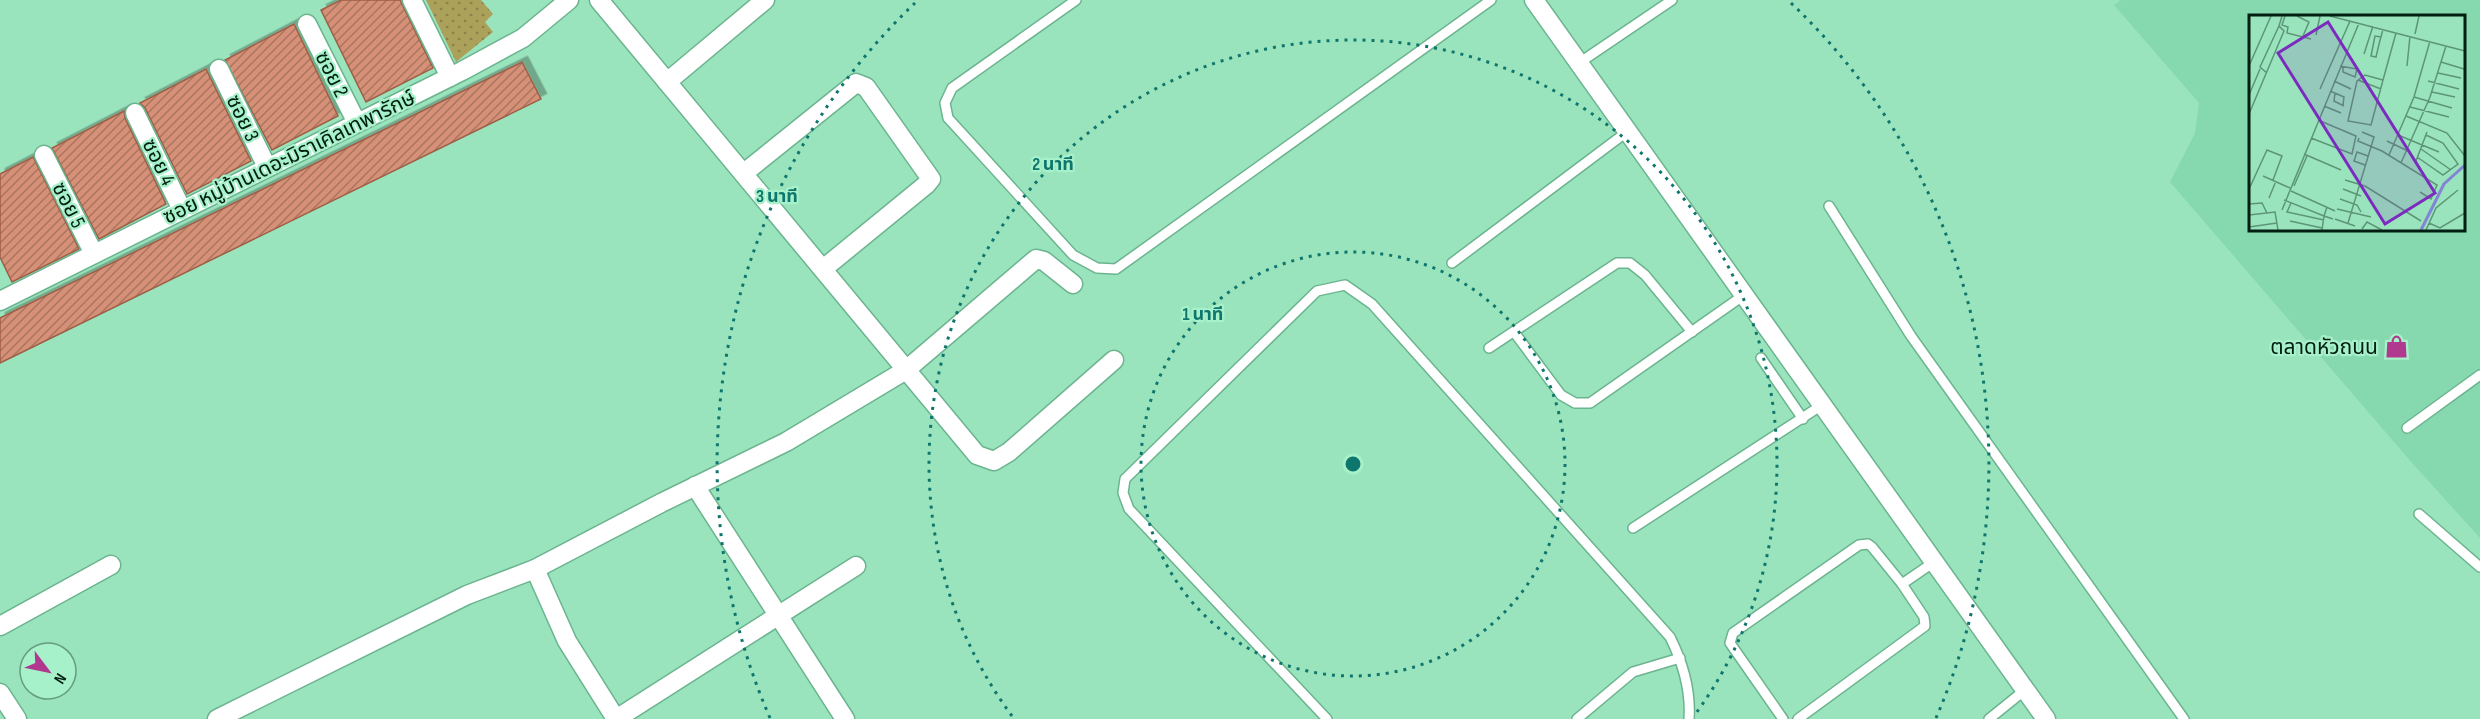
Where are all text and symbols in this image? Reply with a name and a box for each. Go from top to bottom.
inset map [2249,15,2465,231]
street label: ซอย 2 [309,47,354,101]
street label: ซอย หมู่บ้านเดอะมิราเคิลเทพารักษ์ [159,85,420,230]
street label: ซอย 3 [221,91,264,145]
street label: ซอย 4 [137,135,180,190]
text: 2 นาที [1032,154,1074,175]
street label: ซอย 5 [47,178,91,232]
text: 3 นาที [756,186,798,207]
text: 1 นาที [1183,304,1223,325]
shop icon: ตลาดหัวถนน [2383,334,2409,360]
place label: ตลาดหัวถนน [2270,335,2378,360]
centre of rings [1343,454,1363,474]
north arrow [18,641,78,701]
text: N [49,669,70,687]

